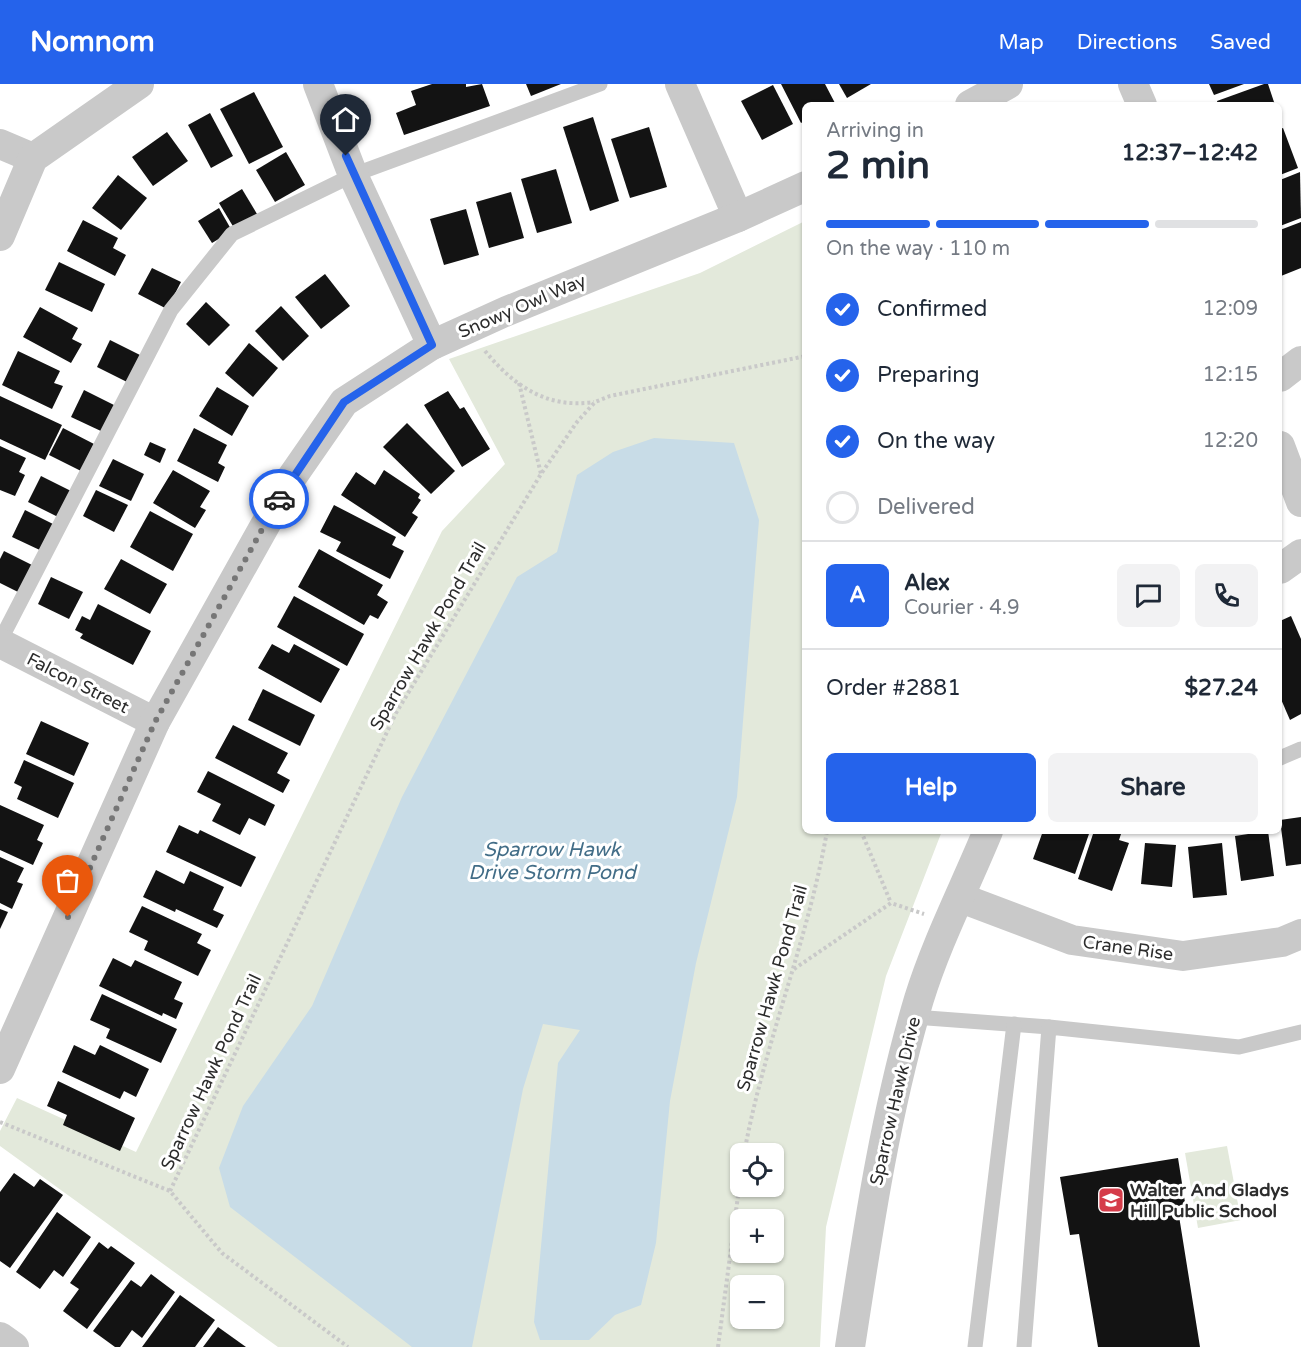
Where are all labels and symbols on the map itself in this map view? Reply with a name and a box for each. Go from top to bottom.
pin [320,94,371,156]
street label: Snowy Owl Way [455,269,589,343]
courier [249,469,309,529]
street label: Sparrow Hawk Pond Trail [365,538,491,734]
street label: Falcon Street [23,648,133,718]
water label: Sparrow Hawk Drive Storm Pond [468,838,638,885]
pin [42,855,93,917]
street label: Sparrow Hawk Pond Trail [732,882,812,1094]
street label: Crane Rise [1081,931,1175,965]
street label: Sparrow Hawk Pond Trail [156,971,266,1173]
street label: Sparrow Hawk Drive [865,1015,925,1187]
place label: Walter And Gladys Hill Public School [1130,1179,1289,1222]
school or university icon: Walter And Gladys Hill Public School [1096,1185,1126,1215]

